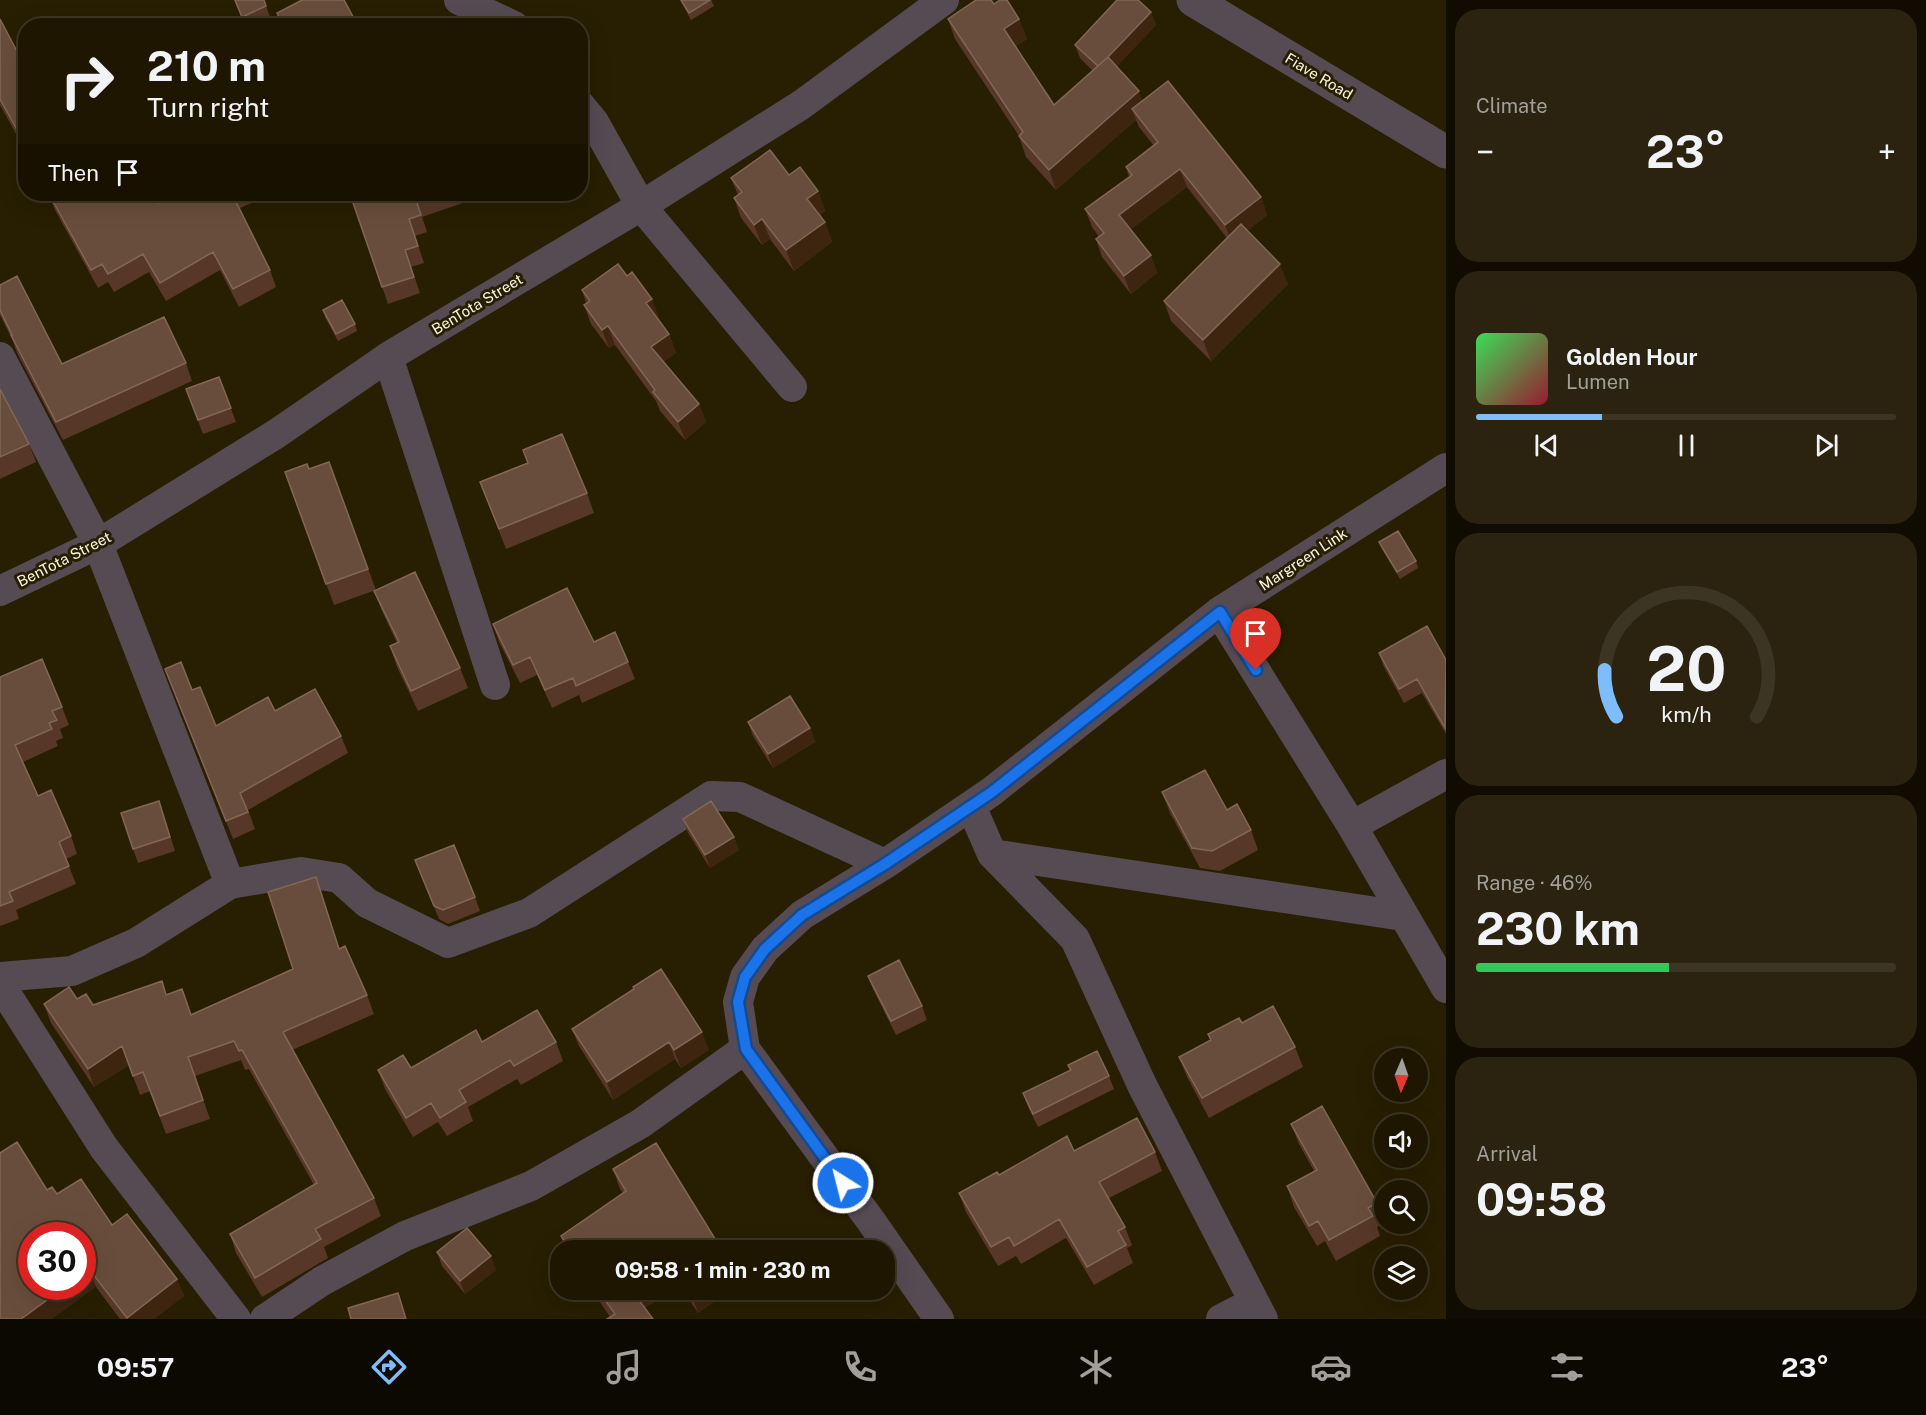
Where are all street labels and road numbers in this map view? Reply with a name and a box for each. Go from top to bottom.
street label: Fiave Road [1282,49,1356,103]
street label: BenTota Street [428,270,526,338]
street label: Margreen Link [1256,524,1350,594]
street label: BenTota Street [14,528,114,590]

